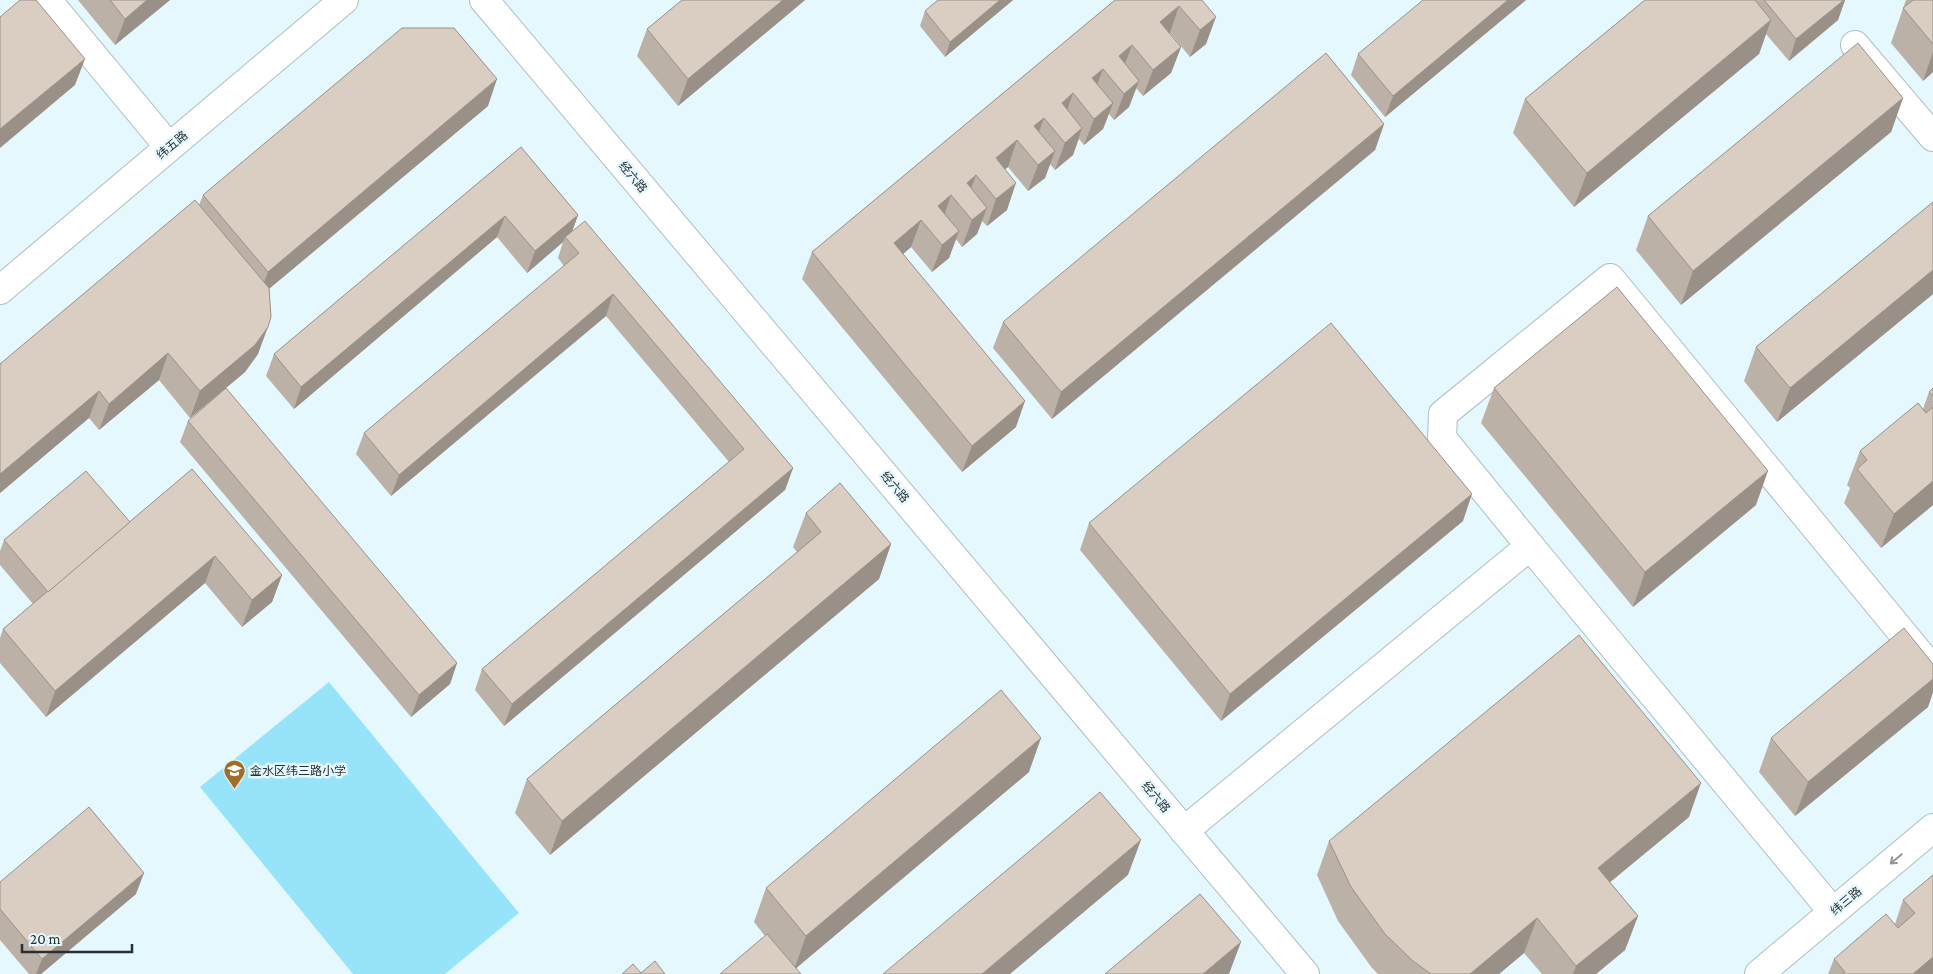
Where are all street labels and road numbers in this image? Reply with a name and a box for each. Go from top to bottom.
street label: 纬五路 [154,128,190,162]
street label: 经六路 [616,159,650,195]
street label: 经六路 [878,469,912,505]
street label: 经六路 [1139,779,1173,815]
street label: 纬三路 [1828,884,1864,918]

